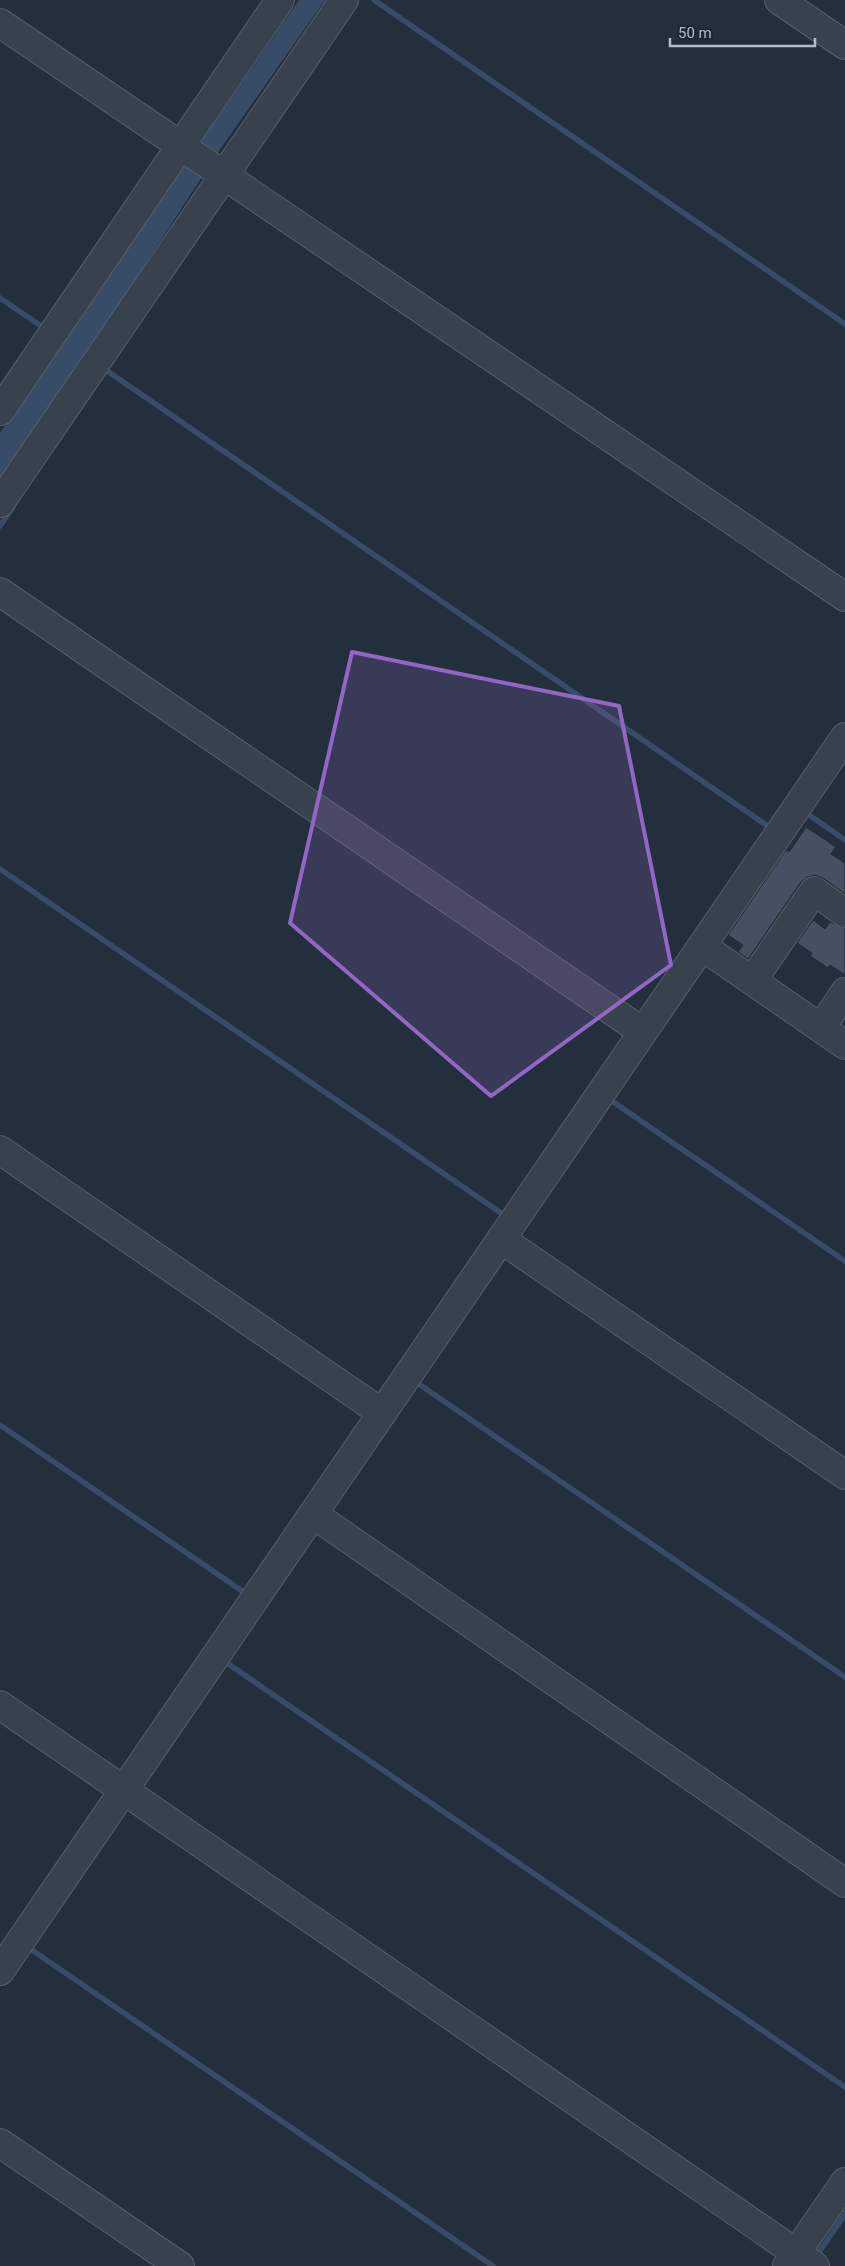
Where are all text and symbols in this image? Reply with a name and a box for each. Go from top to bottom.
scale bar [670,15,815,47]
text: 50 m [678,24,712,42]

